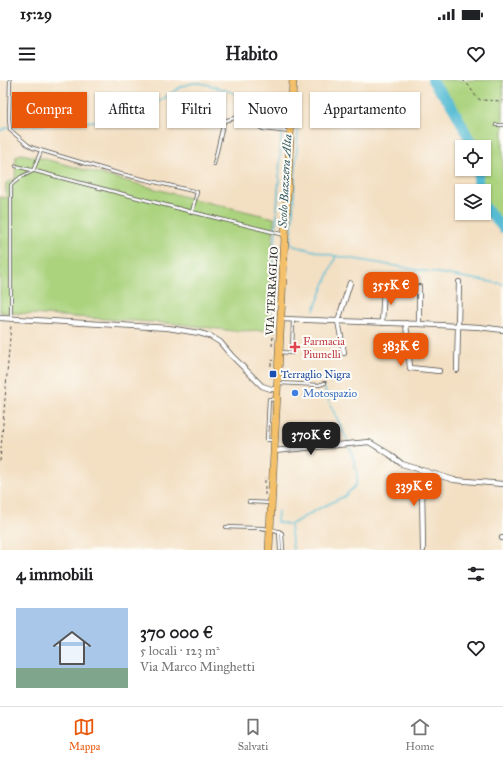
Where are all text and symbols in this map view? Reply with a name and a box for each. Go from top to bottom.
text: 15:29 [20,5,52,23]
icon: menu [16,43,38,65]
text: Habito [225,43,278,65]
icon: heart [465,43,487,65]
chip: Compra [12,92,87,128]
chip: Affitta [95,92,159,128]
chip: Filtri [167,92,226,128]
chip: Nuovo [234,92,302,128]
chip: Appartamento [310,92,420,128]
water label: Scolo Bazzera Alta [276,133,294,229]
map controls [455,140,491,220]
button: locate [455,140,491,176]
button: layers [455,184,491,220]
street label: VIA TERRAGLIO [263,246,281,337]
pin: 355K € [358,272,424,306]
text: 355K € [372,277,410,293]
pin: 383K € [368,333,434,367]
place label: Farmacia Piumelli [303,335,345,361]
text: 383K € [382,338,420,354]
marker: Farmacia Piumelli [290,342,300,352]
place label: Terraglio Nigra [281,368,351,381]
marker: Terraglio Nigra [268,369,278,379]
place label: Motospazio [303,387,358,400]
marker: Motospazio [290,388,300,398]
pin: 370K € [278,422,344,456]
text: 370K € [291,427,331,443]
pin: 339K € [381,473,447,507]
text: 339K € [395,478,433,494]
icon: filters [465,563,487,585]
text: 4 immobili [16,564,93,585]
text: 370 000 € [140,622,213,643]
icon: home [48,624,96,672]
icon: heart [465,637,487,659]
text: 5 locali · 123 m² [140,643,220,659]
text: Via Marco Minghetti [140,659,255,675]
tab: Mappa [69,716,100,753]
tab: Salvati [238,716,268,753]
tab: Home [406,716,434,753]

